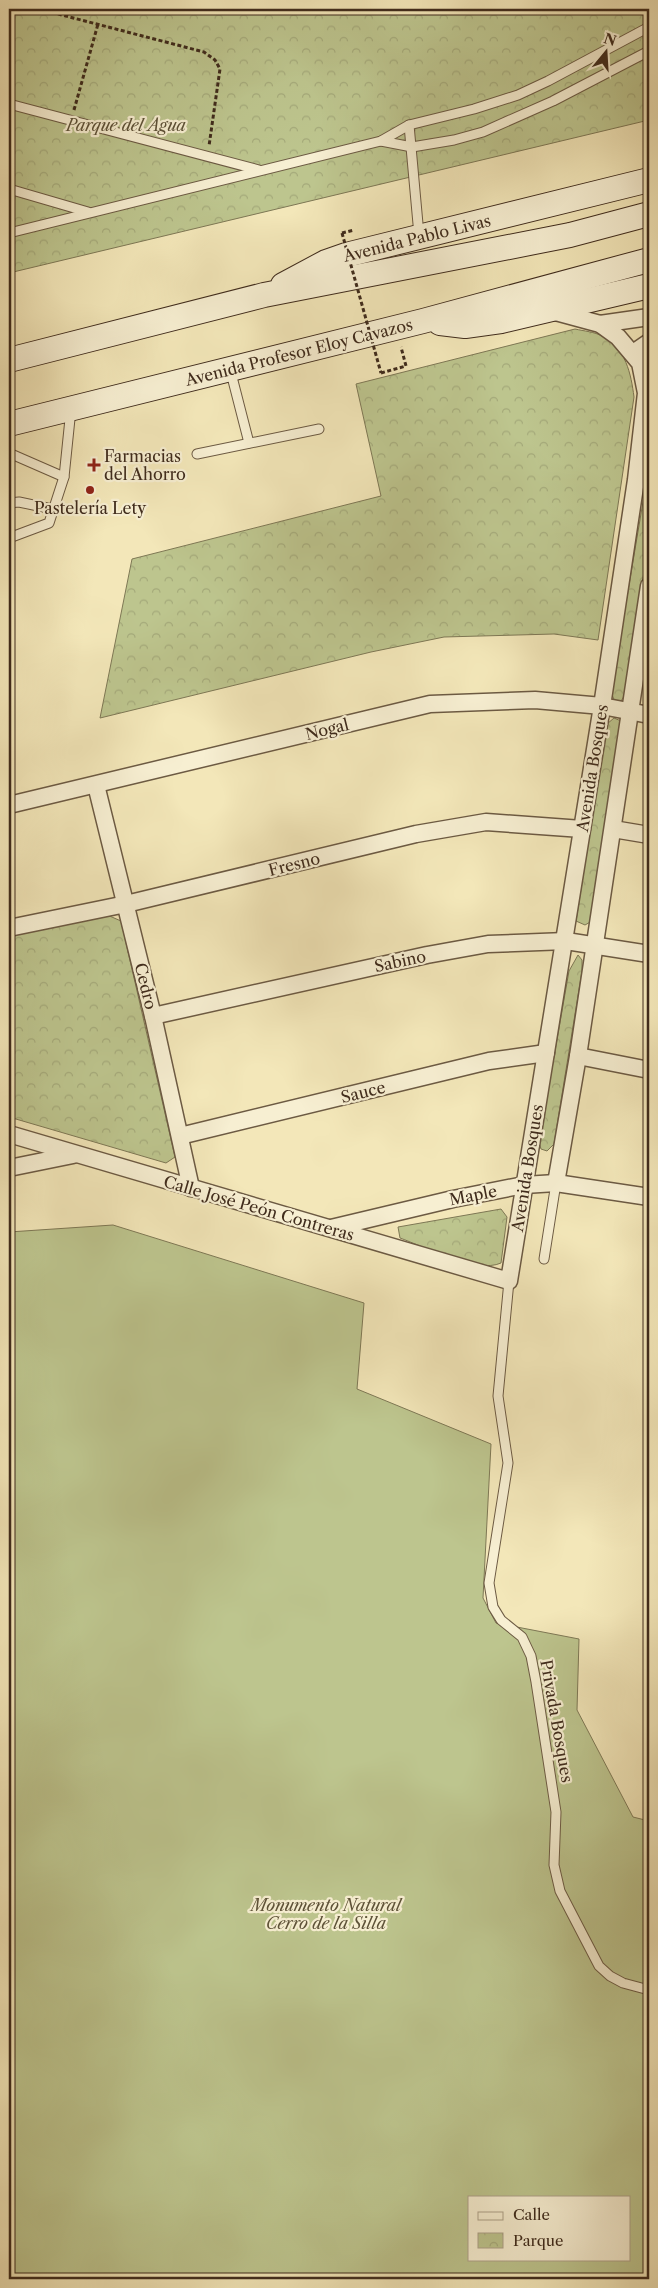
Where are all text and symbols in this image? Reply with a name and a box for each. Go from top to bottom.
north arrow [580,28,630,78]
text: N [601,29,619,50]
park label: Parque del Agua [64,115,186,135]
street label: Avenida Pablo Livas [340,210,493,266]
street label: Avenida Profesor Eloy Cavazos [182,314,415,390]
place label: Farmacias del Ahorro [104,446,186,484]
marker: Farmacias del Ahorro [88,459,100,471]
marker: Pastelería Lety [84,484,96,496]
place label: Pastelería Lety [34,498,147,518]
street label: Avenida Bosques [572,703,612,834]
street label: Nogal [303,714,351,744]
street label: Fresno [266,848,322,880]
street label: Sabino [372,946,428,976]
street label: Cedro [131,961,161,1012]
street label: Sauce [339,1077,387,1107]
street label: Avenida Bosques [507,1103,547,1234]
street label: Calle José Peón Contreras [161,1171,357,1245]
street label: Maple [448,1181,499,1209]
street label: Privada Bosques [536,1658,578,1784]
park label: Monumento Natural Cerro de la Silla [249,1895,403,1933]
legend [468,2196,630,2260]
text: Calle [513,2205,550,2224]
text: Parque [513,2231,563,2250]

